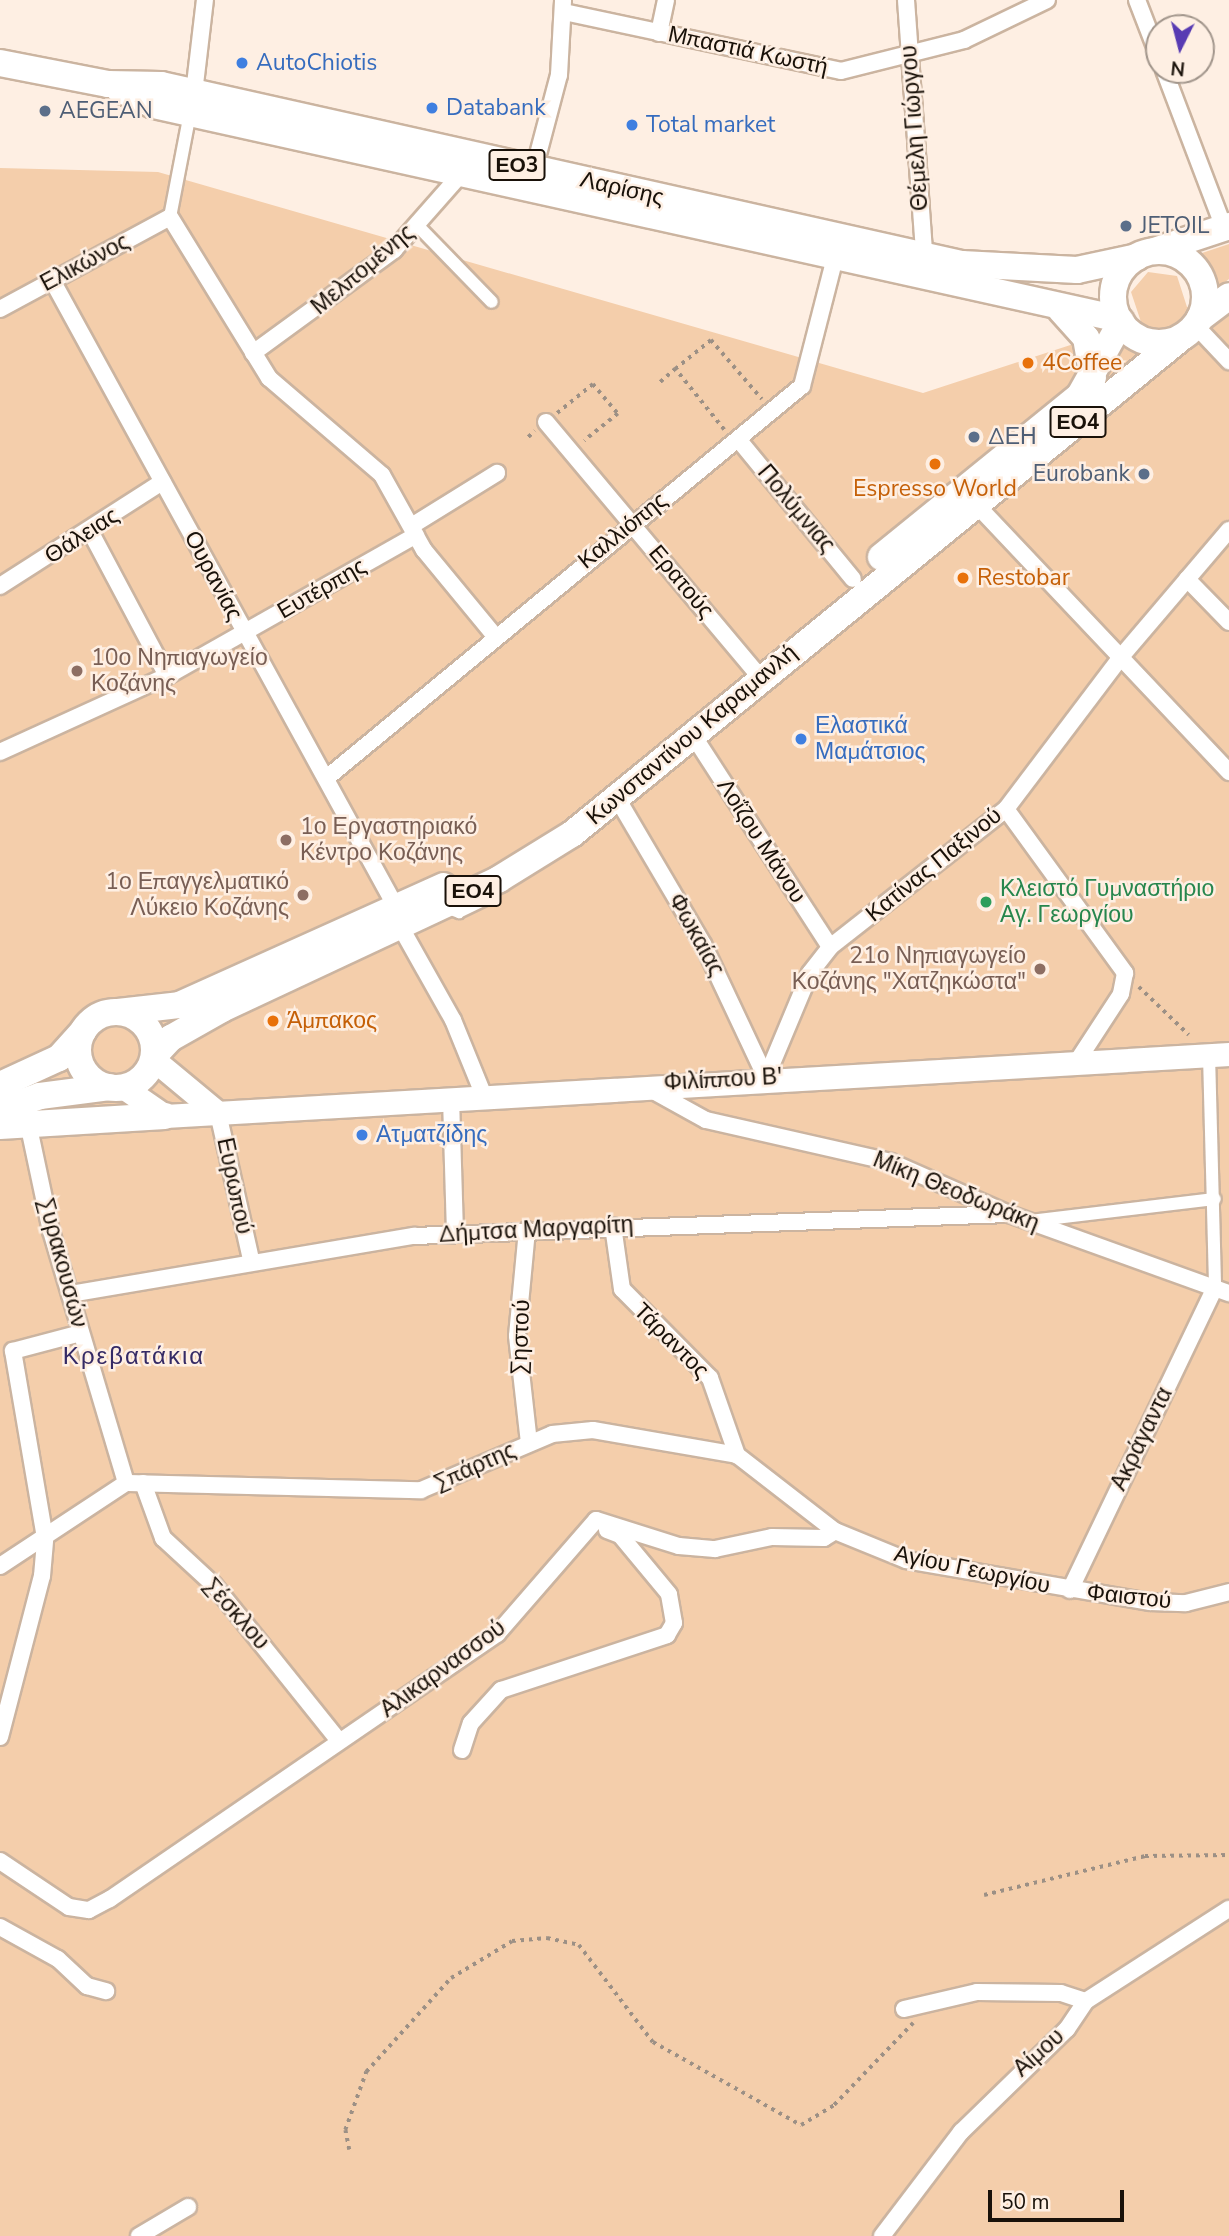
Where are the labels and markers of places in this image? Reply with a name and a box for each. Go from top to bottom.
place label: AutoChiotis [256,49,377,77]
marker: AutoChiotis [234,55,250,71]
place label: Databank [446,94,546,122]
place label: AEGEAN [59,97,153,125]
marker: Databank [424,100,440,116]
marker: AEGEAN [37,103,53,119]
place label: Total market [646,111,775,139]
marker: Total market [624,117,640,133]
place label: JETOIL [1140,212,1209,240]
marker: JETOIL [1118,218,1134,234]
place label: 4Coffee [1042,349,1122,377]
marker: 4Coffee [1020,355,1036,371]
place label: ΔΕΗ [988,423,1037,451]
marker: ΔΕΗ [966,429,982,445]
marker: Espresso World [927,456,943,472]
place label: Eurobank [1033,460,1130,488]
marker: Eurobank [1136,466,1152,482]
place label: Espresso World [853,475,1017,503]
place label: Restobar [977,564,1070,592]
marker: Restobar [955,570,971,586]
place label: 10ο Νηπιαγωγείο Κοζάνης [91,644,268,698]
marker: 10ο Νηπιαγωγείο Κοζάνης [69,663,85,679]
place label: Ελαστικά Μαμάτσιος [815,712,926,766]
marker: Ελαστικά Μαμάτσιος [793,731,809,747]
place label: 1ο Εργαστηριακό Κέντρο Κοζάνης [300,813,477,867]
marker: 1ο Εργαστηριακό Κέντρο Κοζάνης [278,832,294,848]
place label: 1ο Επαγγελματικό Λύκειο Κοζάνης [105,868,289,922]
place label: Κλειστό Γυμναστήριο Αγ. Γεωργίου [1000,875,1214,929]
marker: 1ο Επαγγελματικό Λύκειο Κοζάνης [295,887,311,903]
marker: Κλειστό Γυμναστήριο Αγ. Γεωργίου [978,894,994,910]
place label: 21ο Νηπιαγωγείο Κοζάνης "Χατζηκώστα" [792,942,1026,996]
marker: 21ο Νηπιαγωγείο Κοζάνης "Χατζηκώστα" [1032,961,1048,977]
place label: Άμπακος [287,1007,377,1035]
marker: Άμπακος [265,1013,281,1029]
place label: Ατματζίδης [376,1121,487,1149]
marker: Ατματζίδης [354,1127,370,1143]

